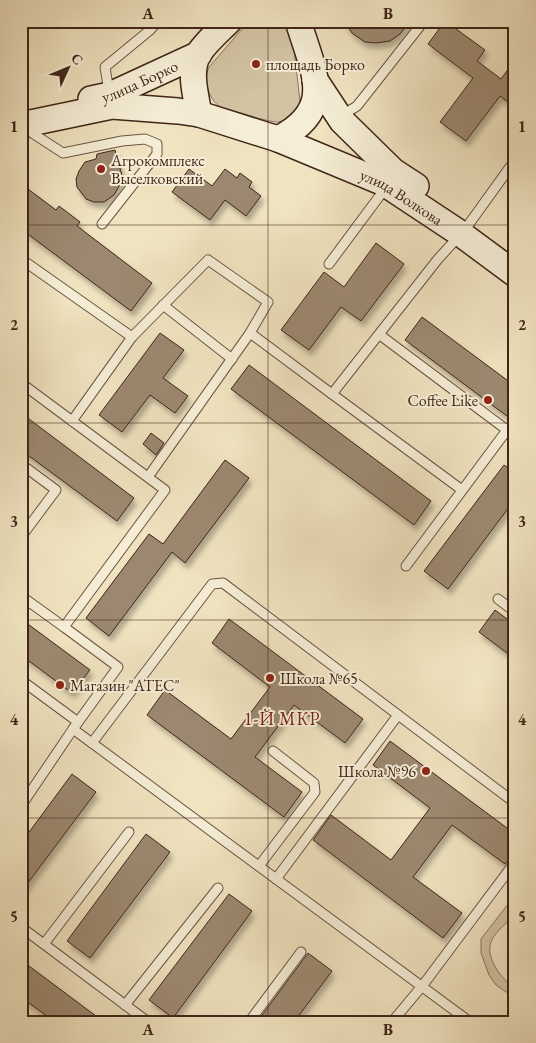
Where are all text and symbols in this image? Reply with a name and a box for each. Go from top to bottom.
text: A [141,3,154,24]
text: B [383,3,393,24]
north arrow [42,42,92,92]
text: С [67,49,87,69]
place label: площадь Борко [266,54,365,75]
street label: улица Борко [100,55,181,107]
marker: площадь Борко [250,58,262,70]
text: 1 [10,116,18,137]
text: 1 [518,116,526,137]
place label: Агрокомплекс Выселковский [110,150,205,189]
marker: Агрокомплекс Выселковский [95,163,107,175]
street label: улица Волкова [357,164,448,230]
text: 2 [10,314,19,335]
text: 2 [518,314,527,335]
place label: Coffee Like [407,390,478,411]
marker: Coffee Like [482,394,494,406]
text: 3 [10,511,18,532]
text: 3 [518,511,526,532]
place label: Школа №65 [280,668,358,689]
marker: Школа №65 [264,672,276,684]
place label: Магазин "АТЕС" [70,675,180,696]
marker: Магазин "АТЕС" [54,679,66,691]
district label: 1-Й МКР [244,707,320,730]
text: 4 [10,709,19,730]
text: 4 [518,709,527,730]
place label: Школа №96 [338,761,416,782]
marker: Школа №96 [420,765,432,777]
text: 5 [10,906,18,927]
text: 5 [518,906,526,927]
text: A [141,1019,154,1040]
text: B [383,1019,393,1040]

